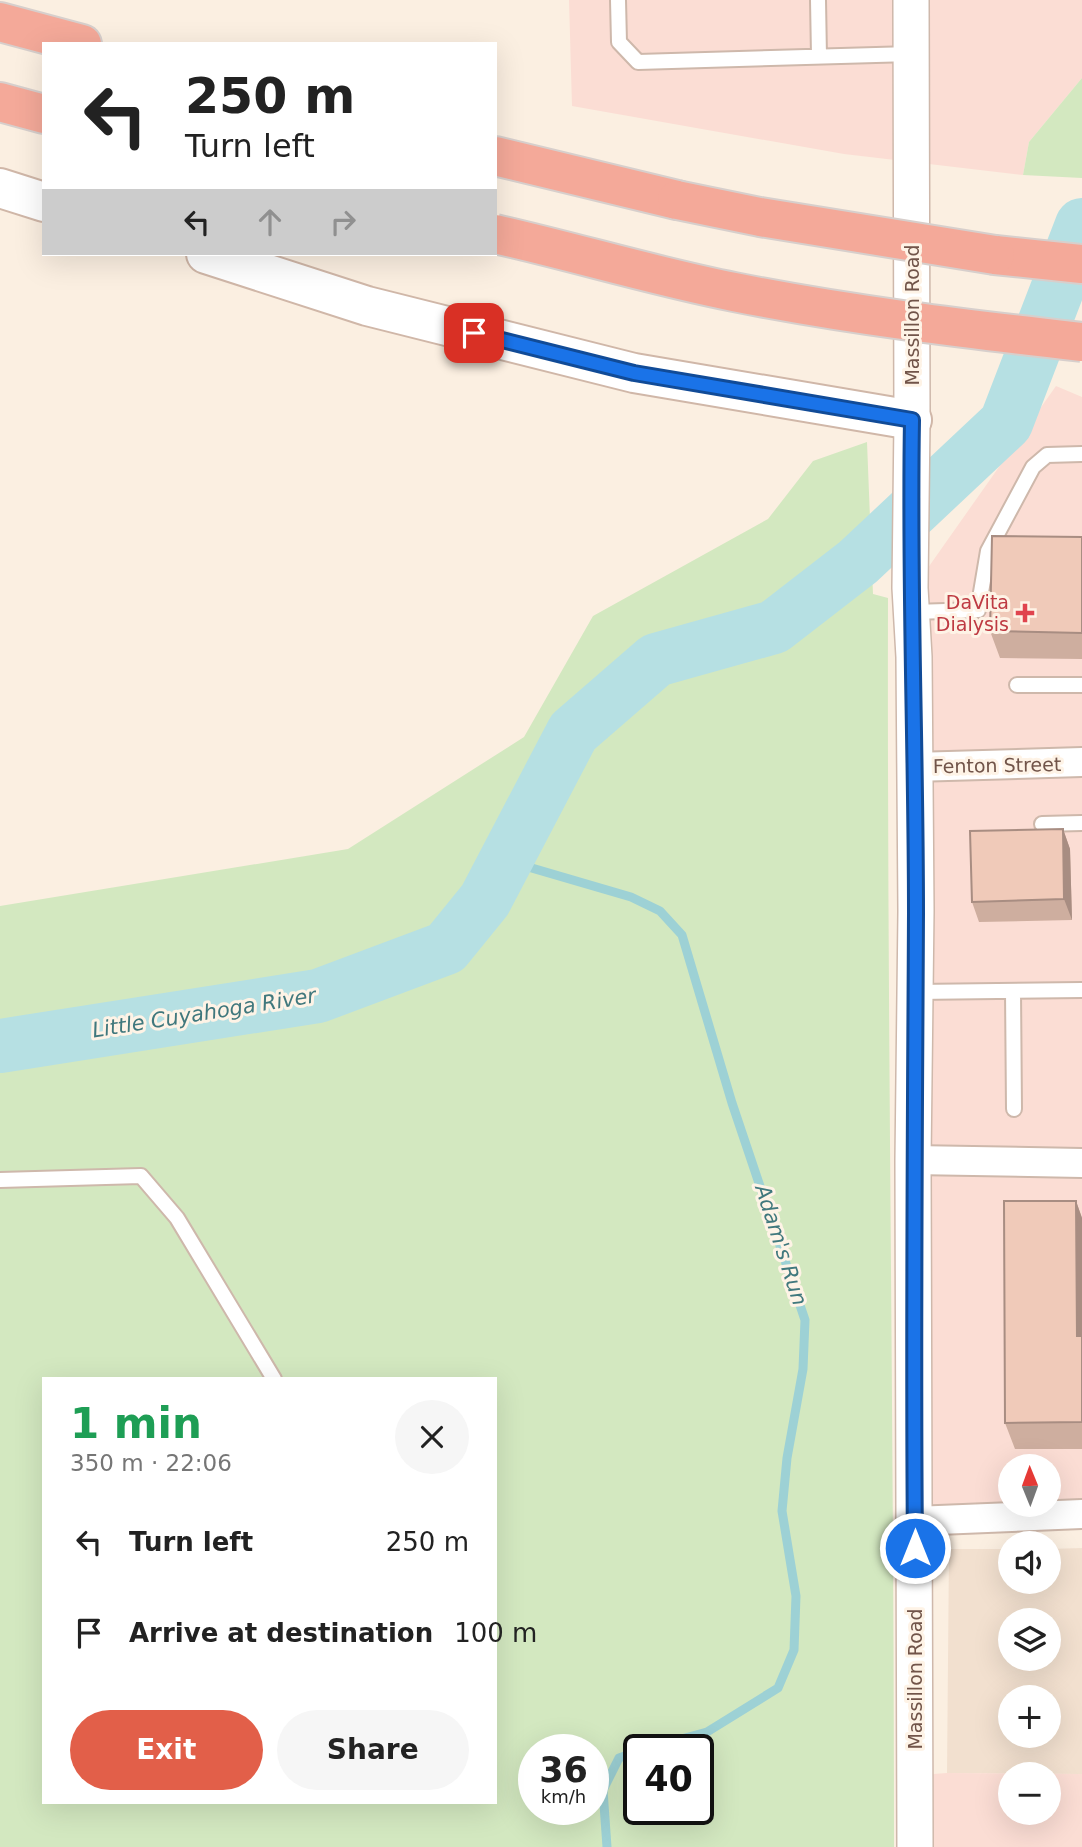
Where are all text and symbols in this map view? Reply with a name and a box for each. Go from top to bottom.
text: 250 m [185,68,355,125]
icon: left [70,70,161,161]
text: Turn left [185,127,315,165]
icon: left [178,203,216,241]
icon: ahead [251,203,289,241]
icon: right [324,203,362,241]
street label: Massillon Road [901,244,923,386]
pin [444,303,504,363]
icon: arrive [455,314,493,352]
place label: DaVita Dialysis [936,591,1009,635]
marker: DaVita Dialysis [1015,603,1035,623]
street label: Fenton Street [933,753,1061,777]
water label: Little Cuyahoga River [90,983,319,1043]
water label: Adam's Run [750,1180,812,1308]
text: 1 min [70,1399,202,1448]
button: close [395,1400,469,1474]
text: 350 m · 22:06 [70,1450,232,1476]
north arrow [998,1454,1060,1517]
map controls [998,1454,1061,1825]
position arrow [878,1511,952,1585]
icon: left [70,1523,108,1561]
text: Turn left [129,1527,253,1557]
text: 250 m [386,1527,469,1557]
button: sound [998,1531,1061,1594]
street label: Massillon Road [904,1608,926,1750]
button: layers [998,1608,1061,1671]
icon: arrive [70,1614,108,1652]
text: Arrive at destination [129,1618,433,1648]
text: 100 m [454,1618,537,1648]
button: + [998,1685,1061,1748]
button: Exit [70,1710,263,1790]
button: Share [277,1710,469,1790]
speed limit sign: 40 [623,1734,714,1825]
text: 36 [539,1750,588,1790]
button: − [998,1762,1061,1825]
text: km/h [541,1786,586,1807]

